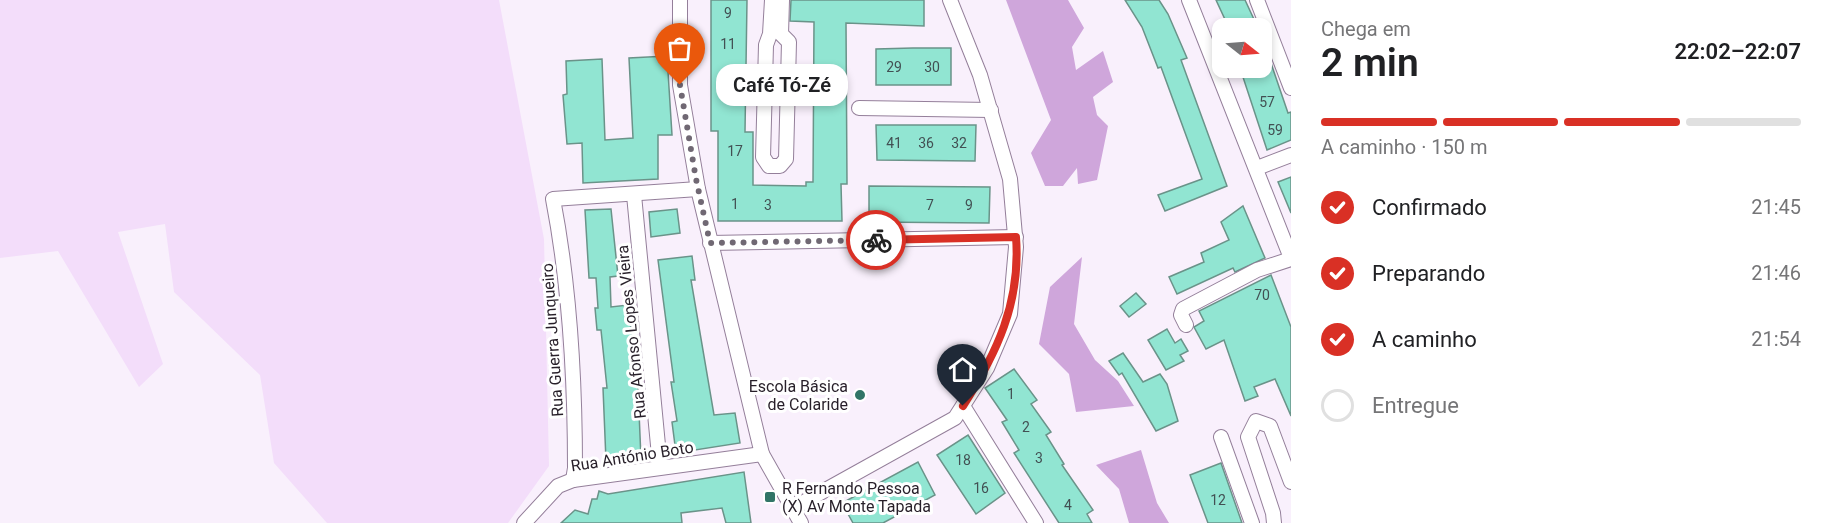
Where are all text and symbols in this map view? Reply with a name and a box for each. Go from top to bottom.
house number: 9 [724,5,732,21]
text: Chega em [1321,17,1411,41]
north arrow [1212,18,1272,78]
map controls [1212,18,1272,78]
pin [654,23,705,85]
icon: bag [663,32,696,65]
house number: 11 [720,36,736,52]
text: 22:02–22:07 [1674,39,1801,64]
text: 2 min [1321,40,1419,86]
house number: 29 [886,59,902,75]
house number: 30 [924,59,940,75]
callout: Café Tó-Zé [716,64,848,106]
text: Café Tó-Zé [733,73,831,97]
house number: 57 [1259,94,1275,110]
house number: 59 [1267,122,1283,138]
house number: 41 [886,135,902,151]
house number: 36 [918,135,934,151]
house number: 32 [951,135,967,151]
text: A caminho · 150 m [1321,135,1488,159]
house number: 17 [727,143,743,159]
icon: check [1321,191,1354,224]
text: Confirmado [1372,195,1487,220]
text: 21:45 [1751,195,1801,219]
house number: 1 [731,196,739,212]
house number: 3 [764,197,772,213]
house number: 7 [926,197,934,213]
house number: 9 [965,197,973,213]
courier [846,210,906,270]
icon: bike [860,224,893,257]
street label: Rua Afonso Lopes Vieira [613,244,650,420]
icon: check [1321,257,1354,290]
text: Preparando [1372,261,1485,286]
text: 21:46 [1751,261,1801,285]
street label: Rua Guerra Junqueiro [538,263,567,417]
house number: 70 [1254,287,1270,303]
icon: check [1321,323,1354,356]
text: A caminho [1372,327,1477,352]
text: 21:54 [1751,327,1801,351]
pin [937,344,988,406]
icon: home [946,353,979,386]
place label: Escola Básica de Colaride [749,377,848,414]
house number: 1 [1007,386,1015,402]
marker: Escola Básica de Colaride [853,388,867,402]
text: Entregue [1372,393,1459,418]
house number: 2 [1022,419,1030,435]
street label: Rua António Boto [569,437,695,476]
house number: 3 [1035,450,1043,466]
house number: 18 [955,452,971,468]
place label: R Fernando Pessoa (X) Av Monte Tapada [782,479,931,516]
house number: 16 [973,480,989,496]
marker: R Fernando Pessoa (X) Av Monte Tapada [763,490,777,504]
house number: 12 [1210,492,1226,508]
house number: 4 [1064,497,1072,513]

